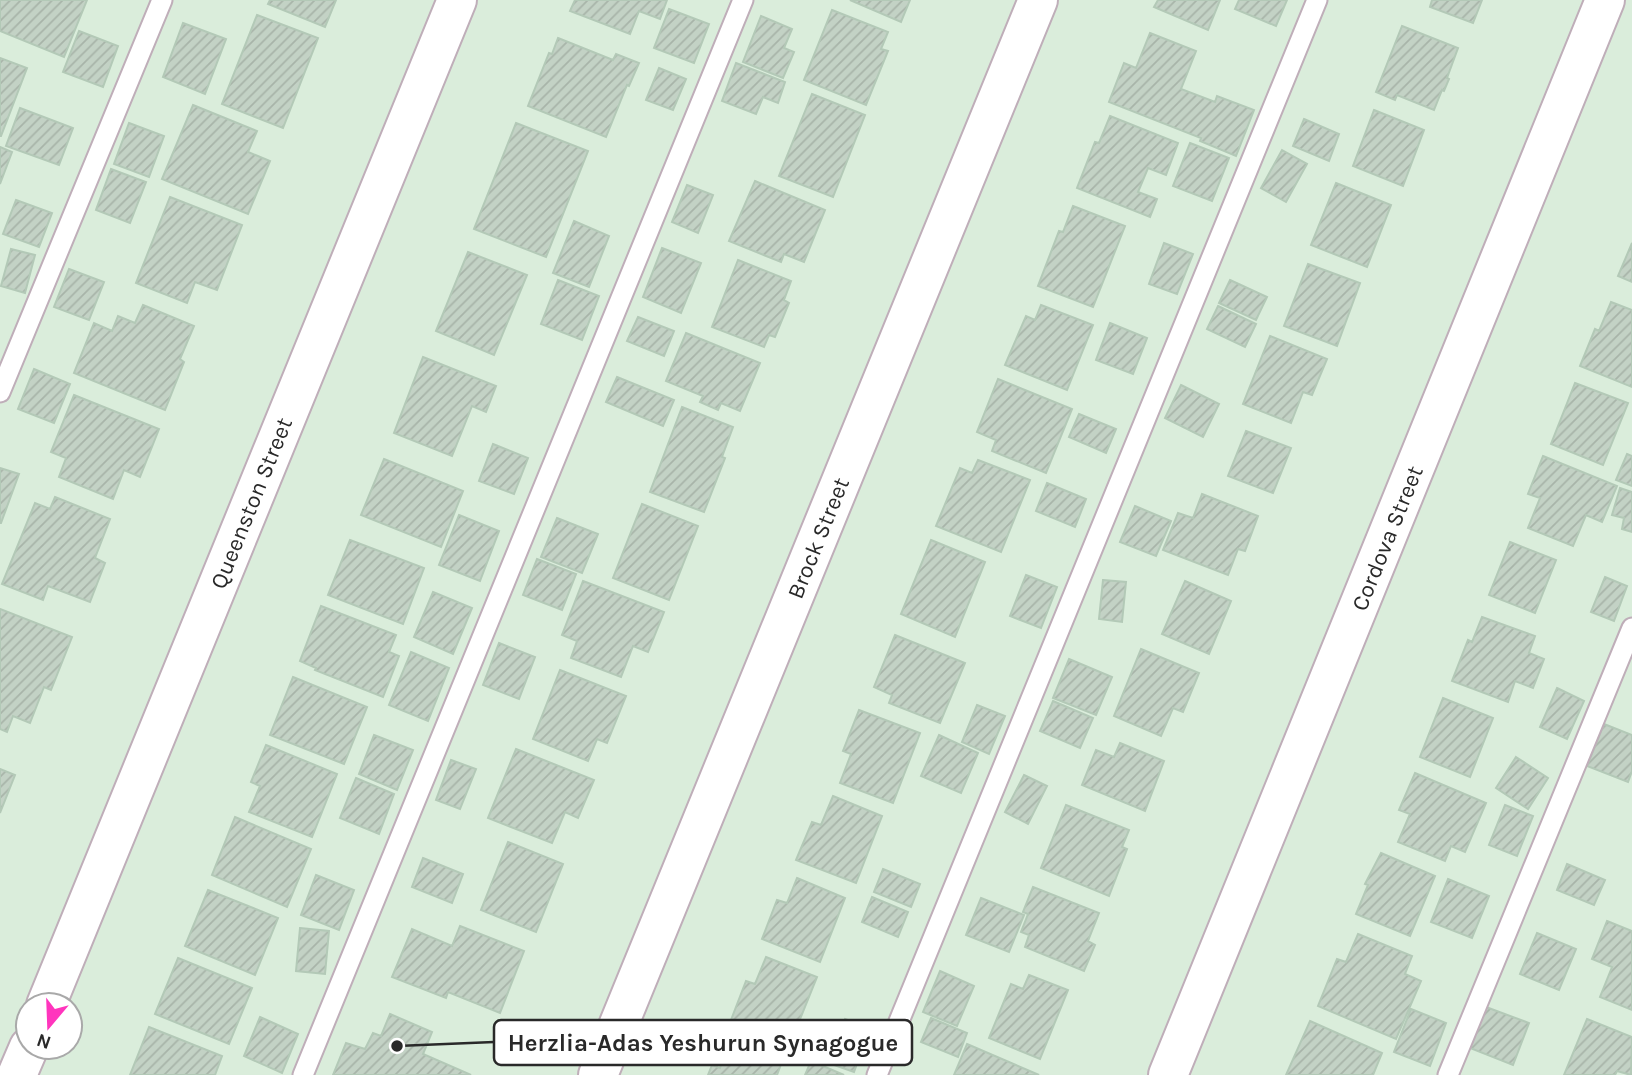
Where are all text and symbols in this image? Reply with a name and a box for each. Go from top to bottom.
street label: Queenston Street [205,413,298,593]
street label: Cordova Street [1346,461,1429,615]
street label: Brock Street [782,473,855,603]
north arrow [14,991,84,1061]
callout: Herzlia-Adas Yeshurun Synagogue [494,1020,912,1065]
text: N [34,1029,54,1054]
text: Herzlia-Adas Yeshurun Synagogue [508,1029,898,1057]

